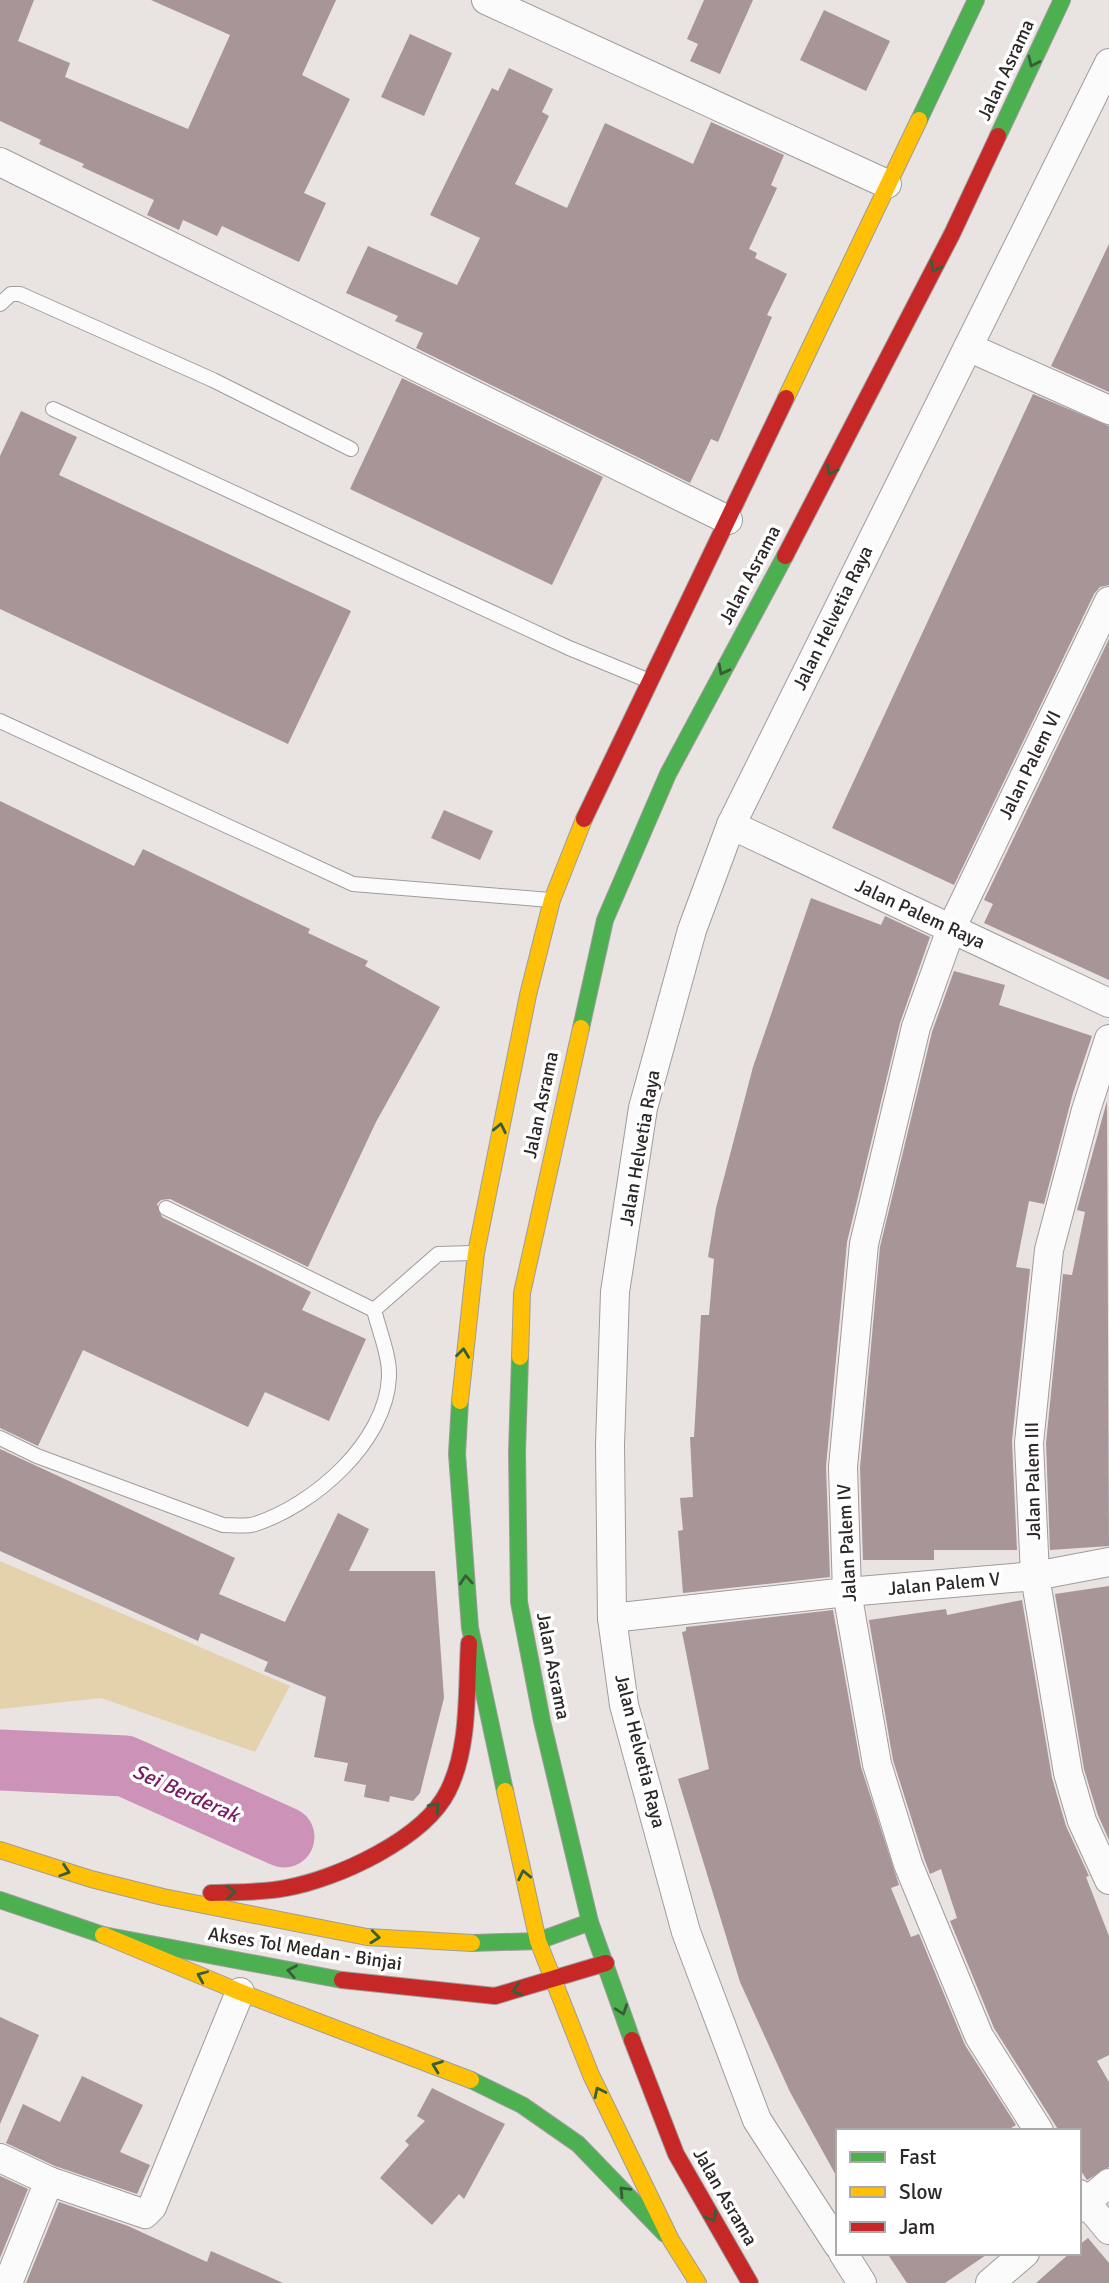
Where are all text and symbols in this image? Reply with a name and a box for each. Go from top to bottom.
street label: Jalan Asrama [972,16,1040,124]
one-way arrow [1027,55,1041,67]
one-way arrow [929,260,943,272]
one-way arrow [826,462,839,475]
street label: Jalan Asrama [714,521,786,629]
street label: Jalan Helvetia Raya [788,542,878,694]
one-way arrow [718,663,732,675]
street label: Jalan Palem VI [993,707,1067,823]
street label: Jalan Palem Raya [851,873,989,955]
street label: Jalan Asrama [518,1049,564,1161]
street label: Jalan Helvetia Raya [614,1068,666,1228]
one-way arrow [492,1122,507,1134]
one-way arrow [456,1347,471,1359]
street label: Jalan Palem III [1020,1422,1046,1540]
street label: Jalan Palem IV [832,1483,862,1603]
street label: Jalan Palem V [887,1567,1001,1601]
one-way arrow [459,1574,474,1585]
street label: Jalan Asrama [531,1610,575,1722]
street label: Jalan Helvetia Raya [609,1672,671,1830]
water label: Sei Berderak [129,1758,245,1829]
one-way arrow [427,1802,439,1815]
one-way arrow [58,1863,71,1877]
one-way arrow [518,1869,532,1881]
one-way arrow [226,1885,237,1900]
street label: Akses Tol Medan - Binjai [206,1922,404,1976]
one-way arrow [370,1929,381,1944]
one-way arrow [286,1964,298,1979]
one-way arrow [196,1970,209,1984]
one-way arrow [511,1981,523,1996]
one-way arrow [614,2003,628,2015]
one-way arrow [431,2060,443,2074]
one-way arrow [593,2087,607,2099]
legend [836,2129,1081,2255]
street label: Jalan Asrama [687,2144,763,2250]
text: Fast [899,2144,936,2170]
text: Slow [899,2179,943,2205]
one-way arrow [619,2187,632,2200]
one-way arrow [704,2210,717,2223]
text: Jam [899,2214,935,2240]

